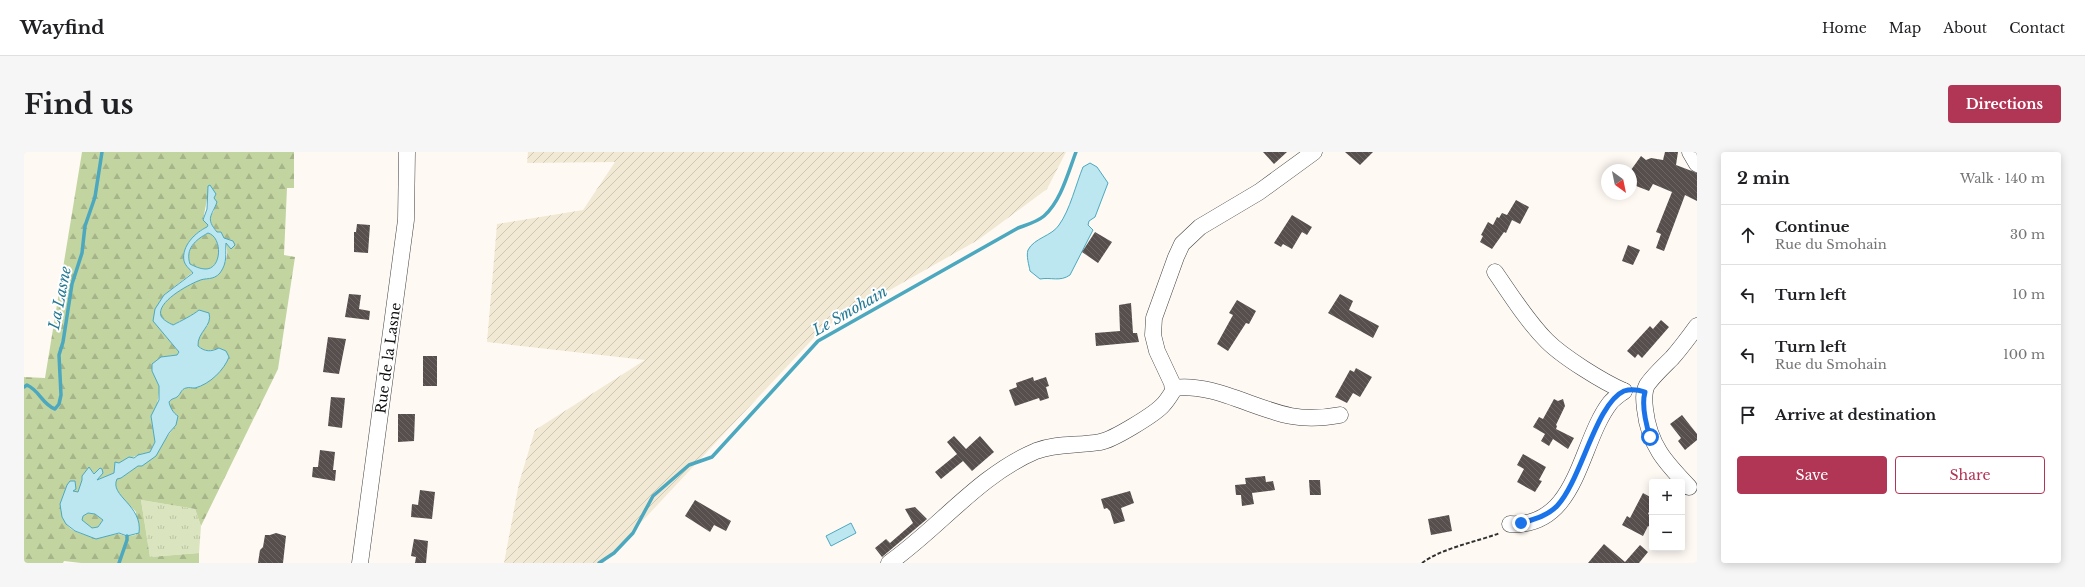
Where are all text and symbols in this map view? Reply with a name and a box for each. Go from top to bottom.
text: Wayfind [20,16,105,39]
text: Home [1822,19,1867,37]
text: Map [1889,19,1921,37]
text: About [1943,19,1987,37]
text: Contact [2009,19,2065,37]
button: Directions [1948,85,2061,123]
text: Find us [24,87,134,122]
north arrow [1601,164,1637,200]
text: 2 min [1737,168,1790,189]
text: Walk · 140 m [1960,170,2045,187]
text: Continue [1775,217,1850,236]
icon: ahead [1737,224,1759,246]
text: 30 m [2010,226,2045,243]
text: Rue du Smohain [1775,236,1887,253]
water label: La Lasne [44,265,75,332]
water label: Le Smohain [808,282,890,340]
icon: left [1737,284,1759,306]
text: Turn left [1775,285,1846,304]
text: 10 m [2012,286,2045,303]
street label: Rue de la Lasne [371,301,405,415]
text: Turn left [1775,337,1846,356]
icon: left [1737,344,1759,366]
text: 100 m [2003,346,2045,363]
text: Rue du Smohain [1775,356,1887,373]
icon: arrive [1737,404,1759,426]
text: Arrive at destination [1775,405,1936,424]
route start [1641,428,1659,446]
button: Save [1737,456,1887,494]
button: Share [1895,456,2045,494]
map controls [1649,479,1685,551]
button: + [1649,479,1685,515]
route end [1512,514,1530,532]
button: − [1649,515,1685,551]

